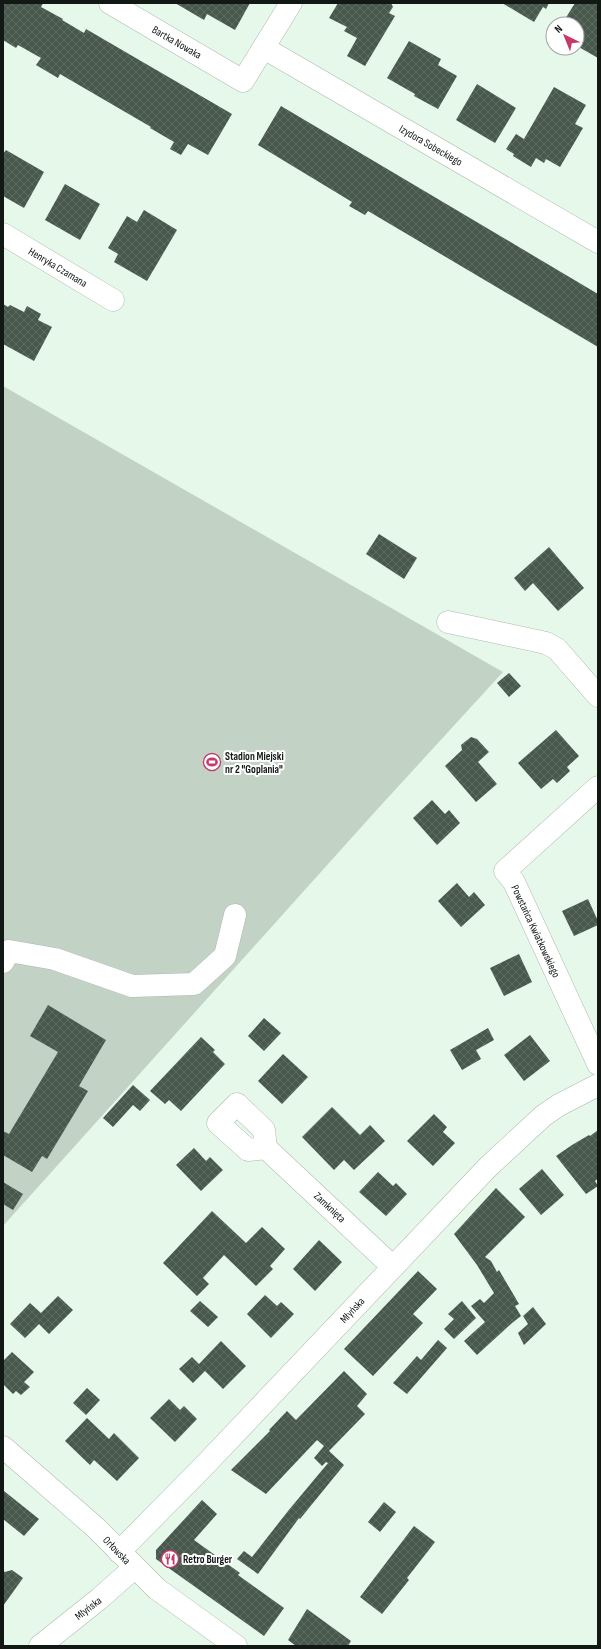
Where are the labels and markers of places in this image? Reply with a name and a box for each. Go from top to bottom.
place label: Stadion Miejski nr 2 "Goplania" [225,750,284,776]
sports icon: Stadion Miejski nr 2 "Goplania" [202,752,222,772]
restaurant icon: Retro Burger [160,1549,180,1569]
place label: Retro Burger [183,1553,233,1566]

